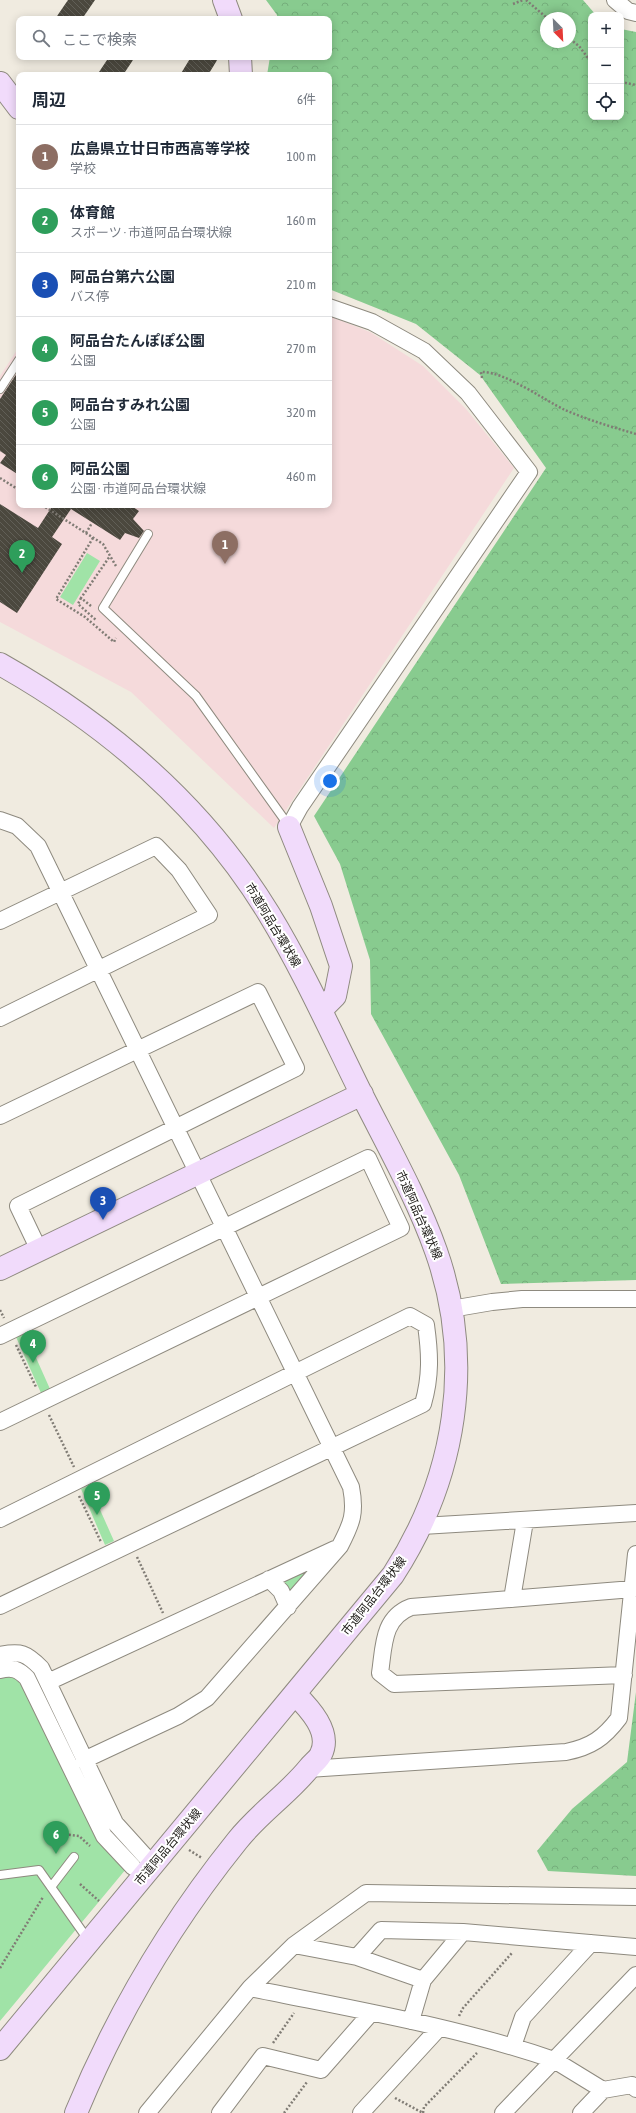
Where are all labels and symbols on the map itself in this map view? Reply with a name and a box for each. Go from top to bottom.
north arrow [540,12,576,48]
pin: 1 [212,531,238,564]
pin: 2 [9,540,35,573]
your location [320,771,340,791]
street label: 市道阿品台環状線 [242,880,304,970]
street label: 市道阿品台環状線 [393,1168,445,1262]
pin: 3 [90,1187,116,1220]
pin: 4 [20,1330,46,1363]
pin: 5 [84,1482,110,1515]
street label: 市道阿品台環状線 [339,1554,409,1638]
street label: 市道阿品台環状線 [132,1806,204,1888]
pin: 6 [43,1821,69,1854]

